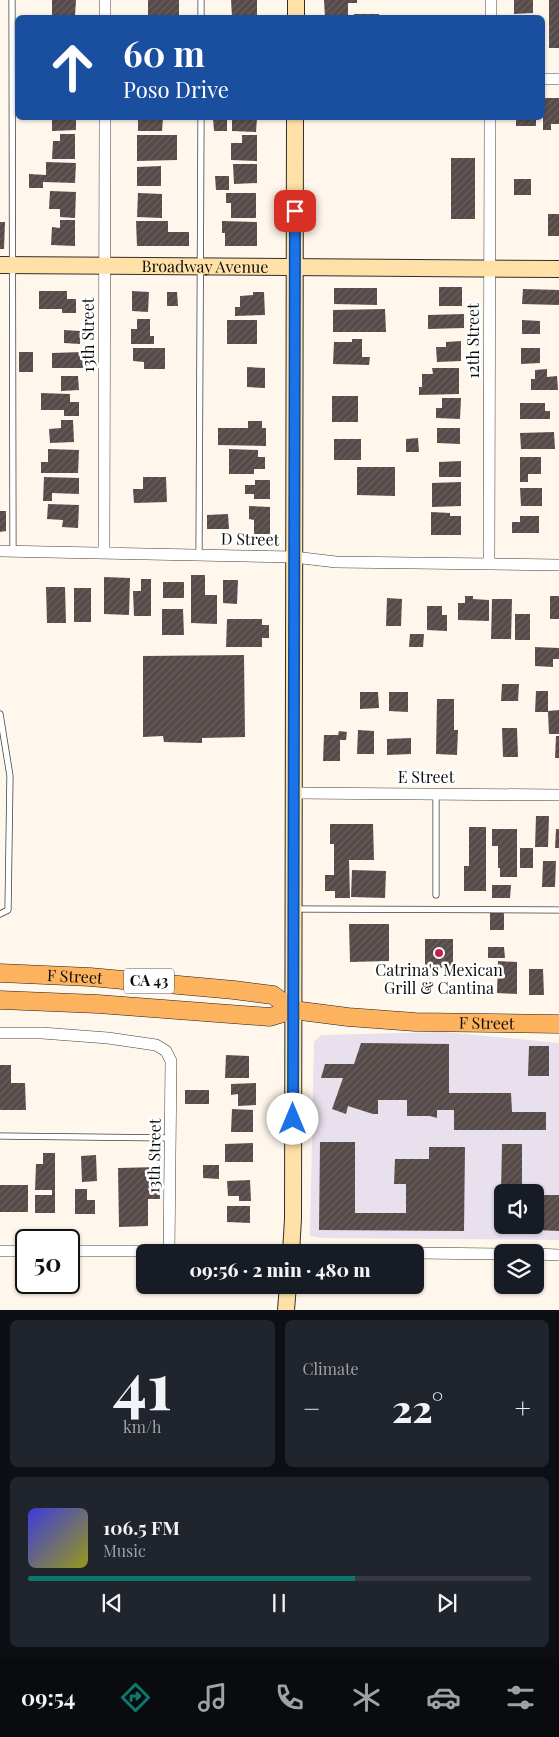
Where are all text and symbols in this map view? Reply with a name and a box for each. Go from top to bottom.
text: 60 m [123,29,205,76]
icon: ahead [40,35,105,100]
text: Poso Drive [123,74,229,104]
pin [274,190,316,232]
icon: arrive [281,197,309,225]
street label: Broadway Avenue [142,255,268,277]
street label: 13th Street [77,297,98,372]
street label: 12th Street [462,303,483,379]
street label: D Street [221,527,280,550]
street label: E Street [398,766,455,787]
marker: Catrina's Mexican Grill & Cantina [433,947,445,959]
place label: Catrina's Mexican Grill & Cantina [375,959,503,998]
street label: F Street [47,964,104,988]
road number: CA 43 [124,968,174,994]
street label: F Street [459,1012,515,1033]
position arrow [266,1092,318,1144]
street label: 13th Street [142,1118,165,1194]
map controls [494,1184,544,1294]
button: sound [494,1184,544,1234]
speed limit sign: 50 [15,1229,80,1294]
button: layers [494,1244,544,1294]
text: 09:56 · 2 min · 480 m [189,1256,371,1282]
text: 41 [113,1340,172,1426]
text: Climate [303,1358,359,1379]
text: 22° [392,1382,443,1433]
text: − [303,1389,321,1426]
text: + [515,1389,531,1426]
text: km/h [123,1416,161,1437]
text: 106.5 FM [103,1514,180,1540]
text: Music [103,1540,146,1561]
icon: previous [98,1589,126,1617]
icon: pause [265,1589,293,1617]
icon: next [433,1589,461,1617]
icon: directions [118,1680,153,1715]
icon: music [195,1680,230,1715]
icon: phone [272,1680,307,1715]
icon: climate [349,1680,384,1715]
icon: car [426,1680,461,1715]
icon: filters [503,1680,538,1715]
text: 09:54 [21,1682,75,1712]

